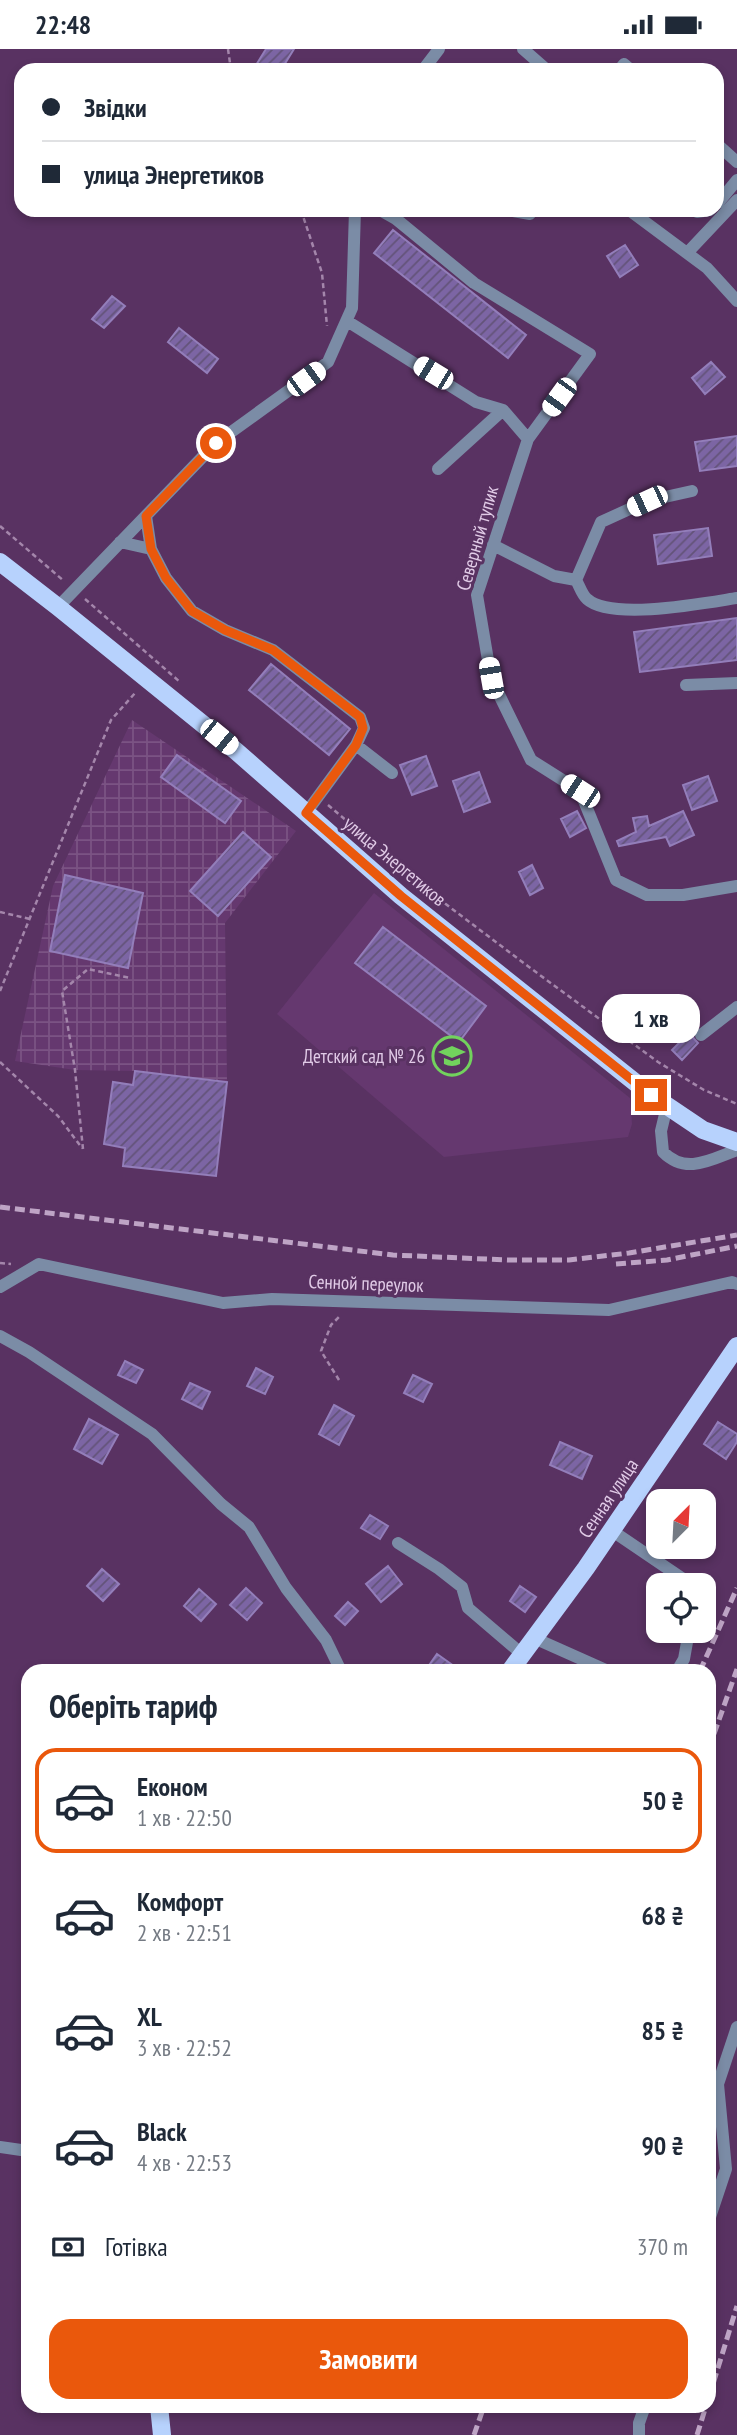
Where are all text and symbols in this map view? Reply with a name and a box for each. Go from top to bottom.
text: 22:48 [35,8,91,41]
text: Звідки [84,91,147,124]
text: улица Энергетиков [84,158,264,191]
car [410,353,457,393]
car [283,358,330,400]
car [539,374,580,420]
route start [200,427,232,459]
street label: Северный тупик [451,482,504,593]
car [624,483,671,519]
car [478,655,505,701]
car [197,716,242,758]
car [557,771,604,811]
street label: улица Энергетиков [339,811,451,911]
callout: 1 хв [602,993,700,1042]
text: 1 хв [633,1004,669,1033]
school or university icon: Детский сад № 26 [431,1035,473,1077]
place label: Детский сад № 26 [303,1044,425,1068]
route end [635,1079,667,1111]
street label: Сенной переулок [308,1269,425,1297]
street label: Сенная улица [573,1454,643,1542]
north arrow [646,1489,716,1559]
map controls [646,1489,716,1643]
button: locate [646,1573,716,1643]
text: Оберіть тариф [49,1685,217,1727]
icon: car [53,1769,116,1832]
text: Економ [137,1770,208,1803]
text: 50 ₴ [641,1784,684,1817]
text: 1 хв · 22:50 [137,1803,232,1832]
icon: car [53,1884,116,1947]
text: Комфорт [137,1885,223,1918]
text: 68 ₴ [641,1899,684,1932]
text: 2 хв · 22:51 [137,1918,232,1947]
icon: car [53,1999,116,2062]
text: XL [137,2000,162,2033]
text: 85 ₴ [641,2014,684,2047]
text: 3 хв · 22:52 [137,2033,232,2062]
icon: car [53,2114,116,2177]
text: Black [137,2115,187,2148]
text: 90 ₴ [641,2129,684,2162]
text: 4 хв · 22:53 [137,2148,232,2177]
icon: cash [49,2228,87,2266]
text: Готівка [105,2230,168,2263]
text: 370 m [637,2232,688,2261]
button: Замовити [49,2319,688,2399]

